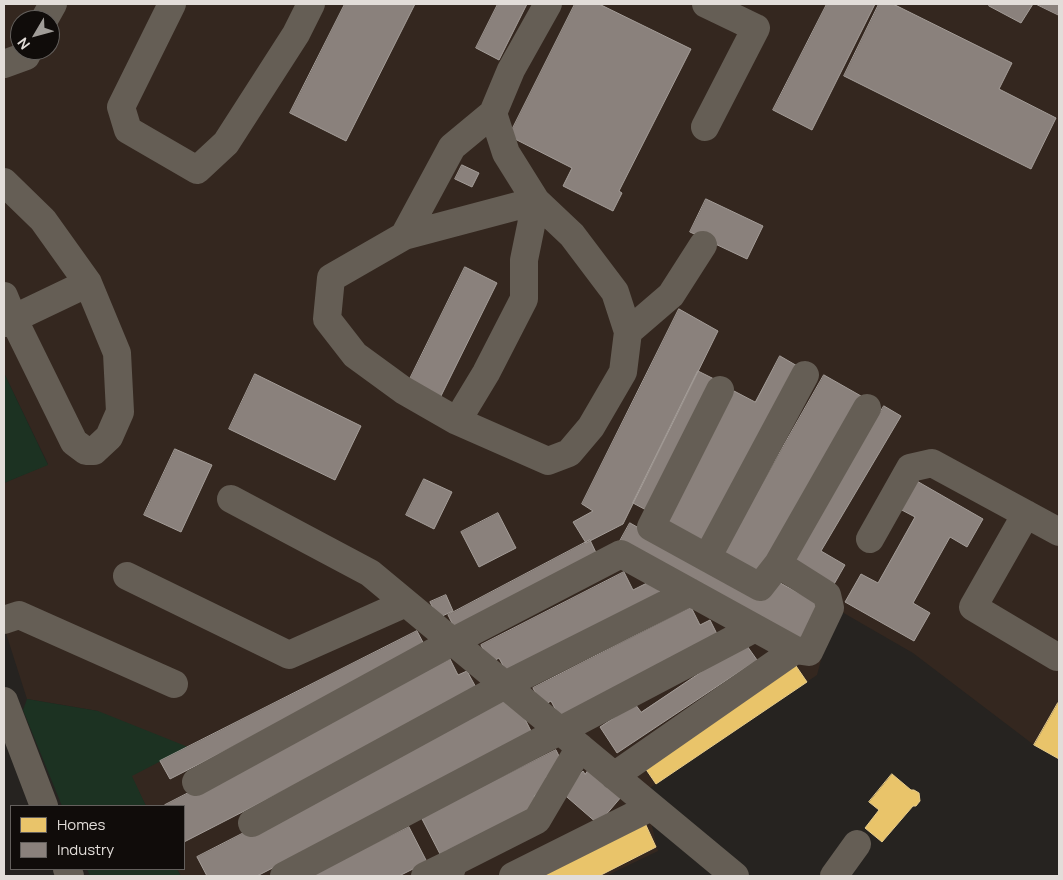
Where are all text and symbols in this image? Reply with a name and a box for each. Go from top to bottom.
north arrow [10,10,60,60]
text: N [13,34,34,53]
legend [10,805,185,870]
text: Homes [57,814,105,835]
text: Industry [57,839,114,860]

